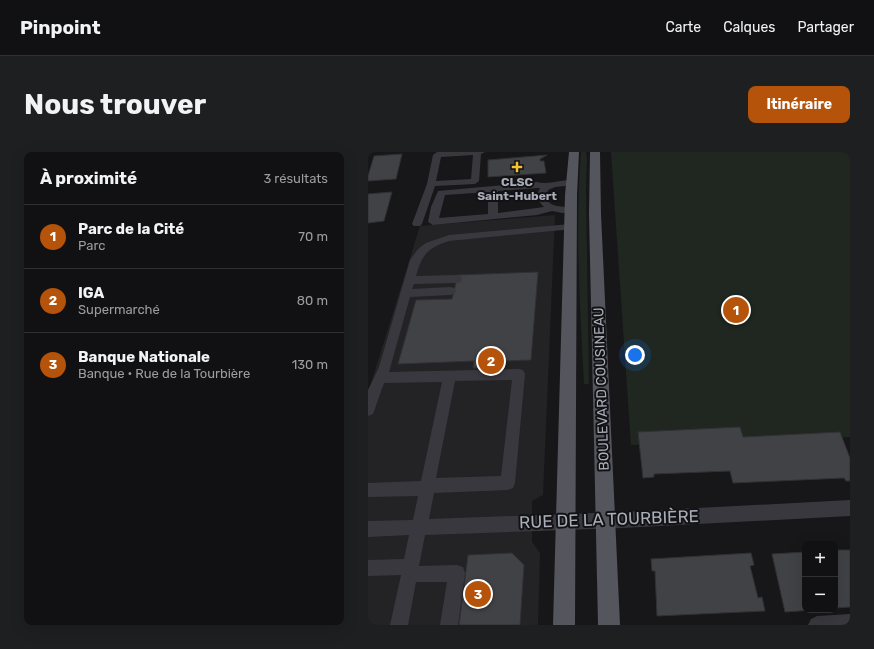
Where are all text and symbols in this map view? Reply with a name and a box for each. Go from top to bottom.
text: Pinpoint [20,16,101,39]
text: Carte [665,19,701,36]
text: Calques [723,19,775,36]
text: Partager [797,19,854,36]
button: Itinéraire [748,86,850,123]
text: Nous trouver [24,88,206,121]
marker: CLSC Saint-Hubert [511,161,523,173]
text: À proximité [40,168,137,188]
text: 3 résultats [263,171,328,186]
place label: CLSC Saint-Hubert [477,175,557,203]
text: Parc de la Cité [78,220,184,238]
text: 1 [50,229,56,244]
text: 70 m [298,229,328,244]
text: Parc [78,238,105,253]
text: IGA [78,284,104,302]
text: 2 [49,293,57,308]
text: 80 m [297,293,328,308]
pin: 1 [723,295,749,325]
text: Supermarché [78,302,160,317]
street label: BOULEVARD COUSINEAU [590,307,613,471]
your location [625,345,645,365]
pin: 2 [478,346,504,376]
text: Banque Nationale [78,348,210,366]
text: 3 [49,357,57,372]
text: 130 m [292,357,328,372]
text: Banque · Rue de la Tourbière [78,366,250,381]
street label: RUE DE LA TOURBIÈRE [519,506,699,532]
map controls [802,541,838,613]
button: + [802,541,838,577]
button: − [802,577,838,613]
pin: 3 [465,579,491,609]

